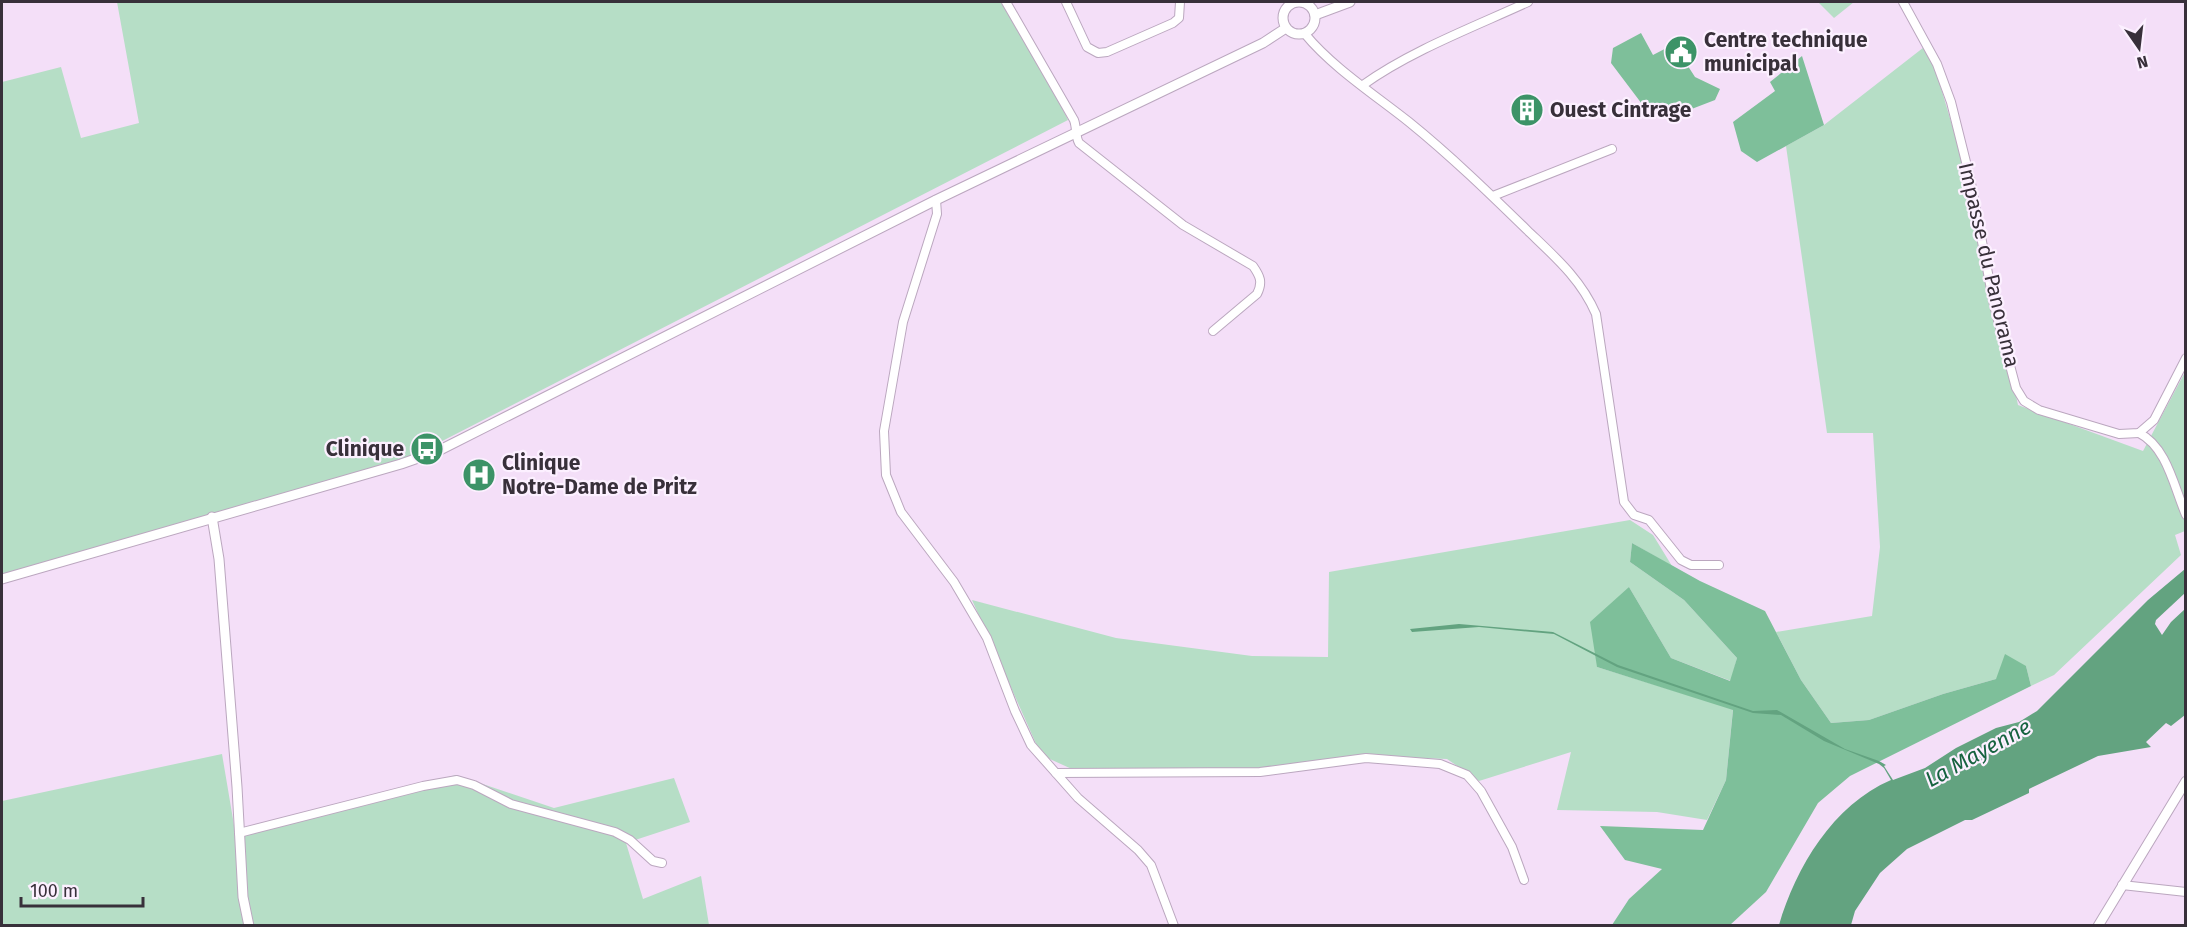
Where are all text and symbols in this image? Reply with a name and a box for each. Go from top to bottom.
north arrow [2109,18,2169,78]
place label: Centre technique municipal [1704,27,1868,77]
public building icon: Centre technique municipal [1663,34,1699,70]
text: N [2135,52,2150,73]
building icon: Ouest Cintrage [1509,92,1545,128]
place label: Ouest Cintrage [1550,97,1692,123]
street label: Impasse du Panorama [1953,160,2025,370]
bus stop icon: Clinique [409,431,445,467]
place label: Clinique [326,436,404,462]
place label: Clinique Notre-Dame de Pritz [502,450,697,500]
hospital icon: Clinique Notre-Dame de Pritz [461,457,497,493]
water label: La Mayenne [1920,713,2036,793]
scale bar [21,870,142,908]
text: 100 m [30,880,78,902]

